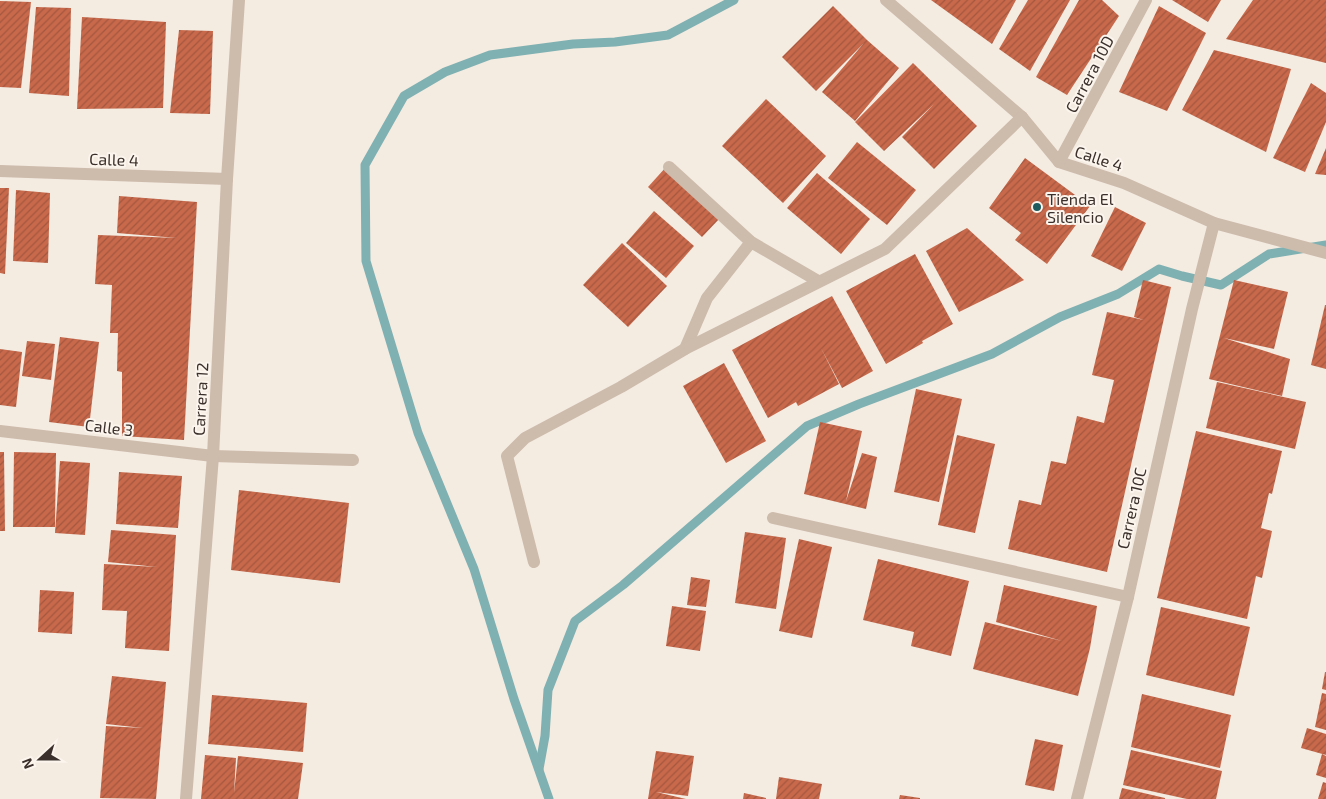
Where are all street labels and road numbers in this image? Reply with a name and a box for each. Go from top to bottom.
street label: Carrera 10D [1061,32,1117,116]
street label: Calle 4 [1073,141,1126,175]
street label: Calle 4 [89,149,139,169]
street label: Carrera 12 [189,362,211,436]
street label: Calle 3 [84,415,134,439]
street label: Carrera 10C [1112,465,1150,551]

